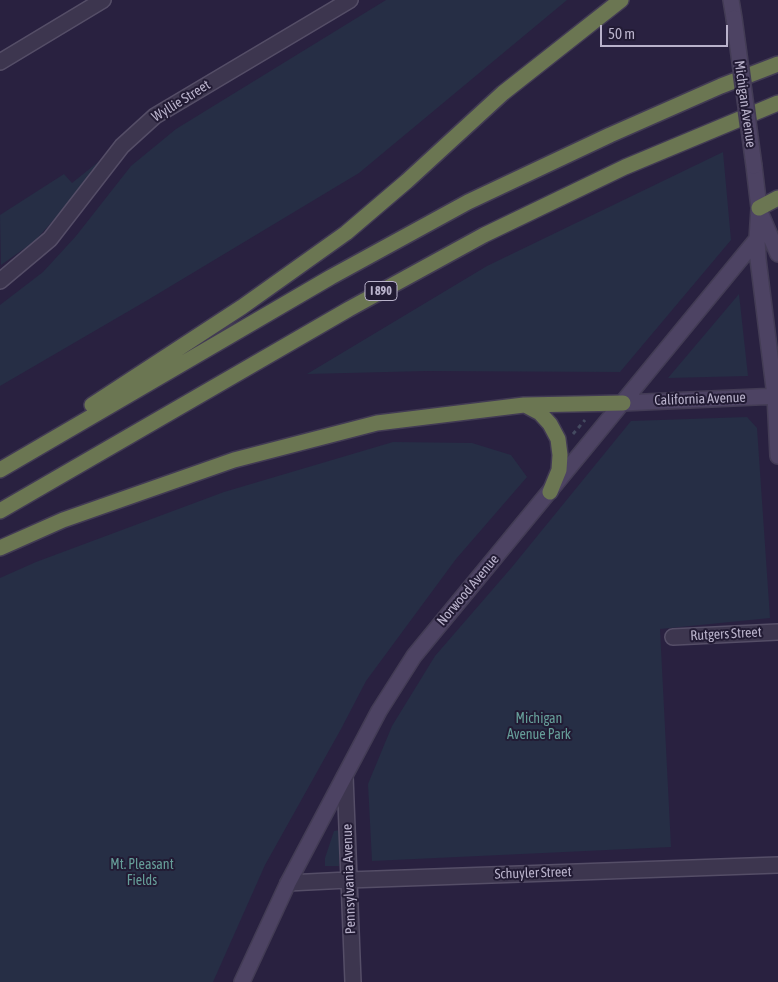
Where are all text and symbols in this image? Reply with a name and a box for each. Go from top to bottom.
scale bar [603,15,730,47]
text: 50 m [608,25,635,42]
street label: Michigan Avenue [731,60,759,148]
street label: Wyllie Street [149,77,213,125]
road number: I 890 [365,282,397,300]
street label: California Avenue [654,389,746,409]
street label: Norwood Avenue [433,551,503,629]
street label: Rutgers Street [690,624,762,644]
park label: Michigan Avenue Park [507,711,571,744]
street label: Pennsylvania Avenue [339,824,359,934]
park label: Mt. Pleasant Fields [110,857,174,890]
street label: Schuyler Street [494,863,572,883]

